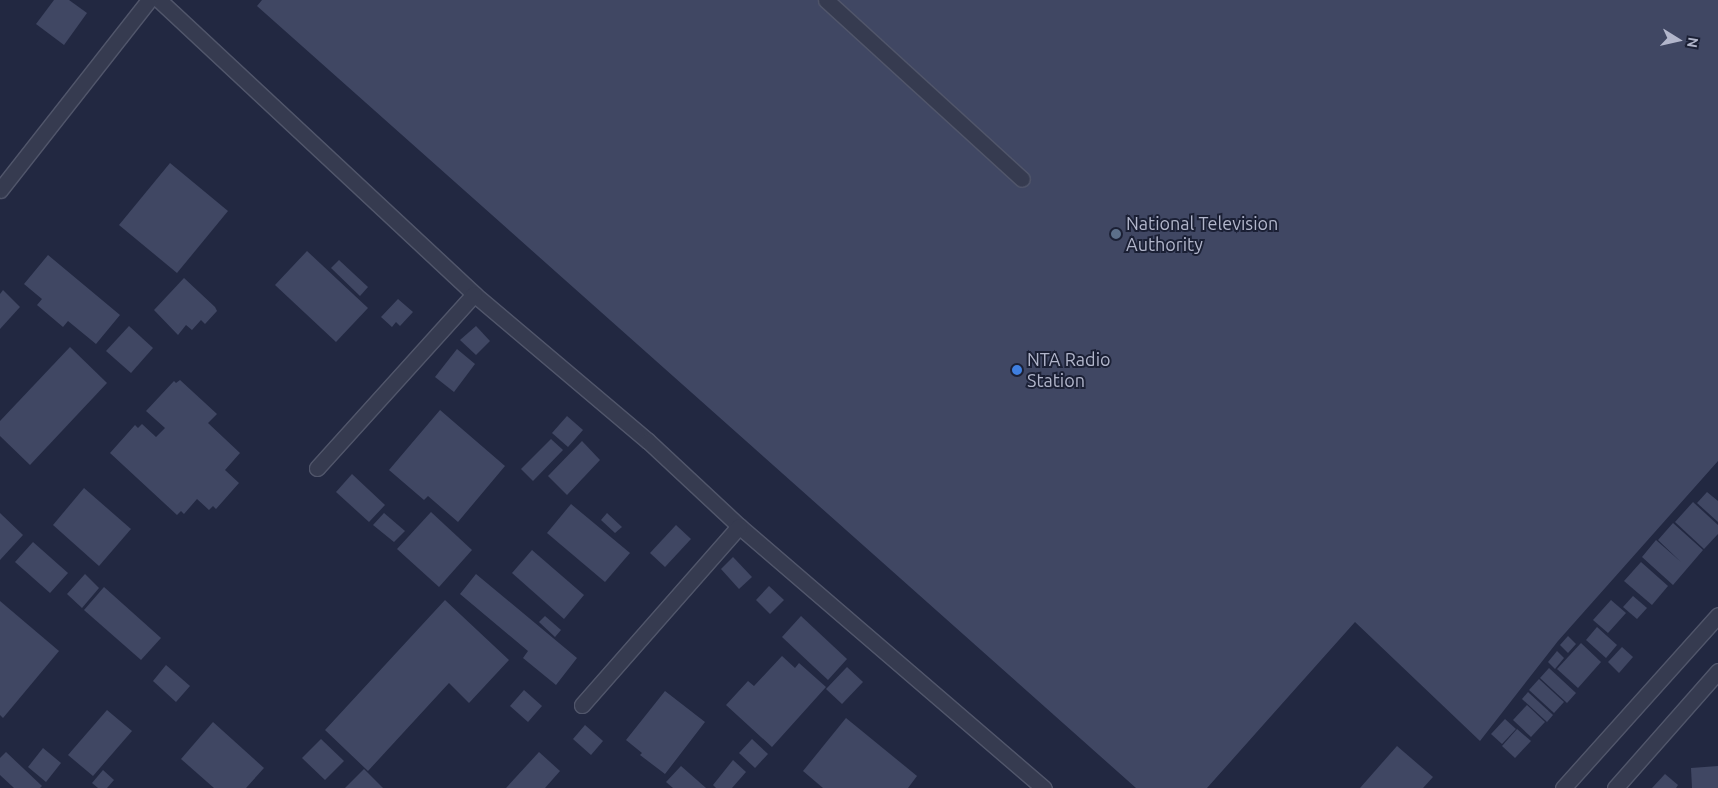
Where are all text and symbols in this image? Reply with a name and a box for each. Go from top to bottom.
north arrow [1653,15,1703,65]
text: N [1684,36,1702,49]
place label: National Television Authority [1126,213,1278,255]
marker: National Television Authority [1110,228,1122,240]
place label: NTA Radio Station [1027,349,1111,392]
marker: NTA Radio Station [1011,364,1023,376]

